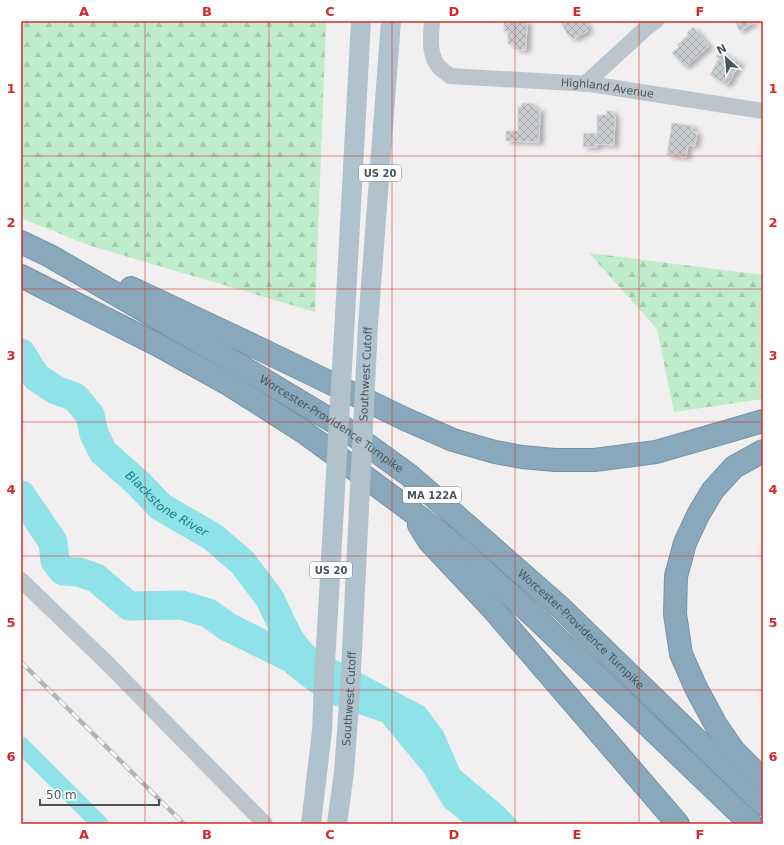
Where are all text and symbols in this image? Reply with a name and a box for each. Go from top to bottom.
text: A [79,4,89,19]
text: B [202,4,212,19]
text: C [325,4,335,19]
text: D [449,4,460,19]
text: E [573,4,581,19]
text: F [696,4,704,19]
north arrow [706,38,746,78]
text: N [715,42,729,57]
street label: Highland Avenue [561,76,655,101]
text: 1 [6,81,16,96]
text: 1 [768,81,778,96]
road number: US 20 [359,165,401,181]
text: 2 [6,215,16,230]
text: 2 [768,215,778,230]
street label: Southwest Cutoff [357,326,375,422]
text: 3 [6,348,16,363]
text: 3 [768,348,778,363]
street label: Worcester-Providence Turnpike [257,373,406,476]
water label: Blackstone River [122,468,211,540]
text: 4 [6,482,16,497]
text: 4 [768,482,778,497]
road number: MA 122A [403,487,461,503]
road number: US 20 [310,562,352,578]
street label: Worcester-Providence Turnpike [515,567,647,692]
text: 5 [6,615,16,630]
text: 5 [768,615,778,630]
street label: Southwest Cutoff [340,651,359,746]
text: 6 [6,749,16,764]
text: 6 [768,749,778,764]
scale bar [40,781,159,807]
text: 50 m [46,788,77,802]
text: A [79,827,89,842]
text: B [202,827,212,842]
text: C [325,827,335,842]
text: D [449,827,460,842]
text: E [573,827,581,842]
text: F [696,827,704,842]

